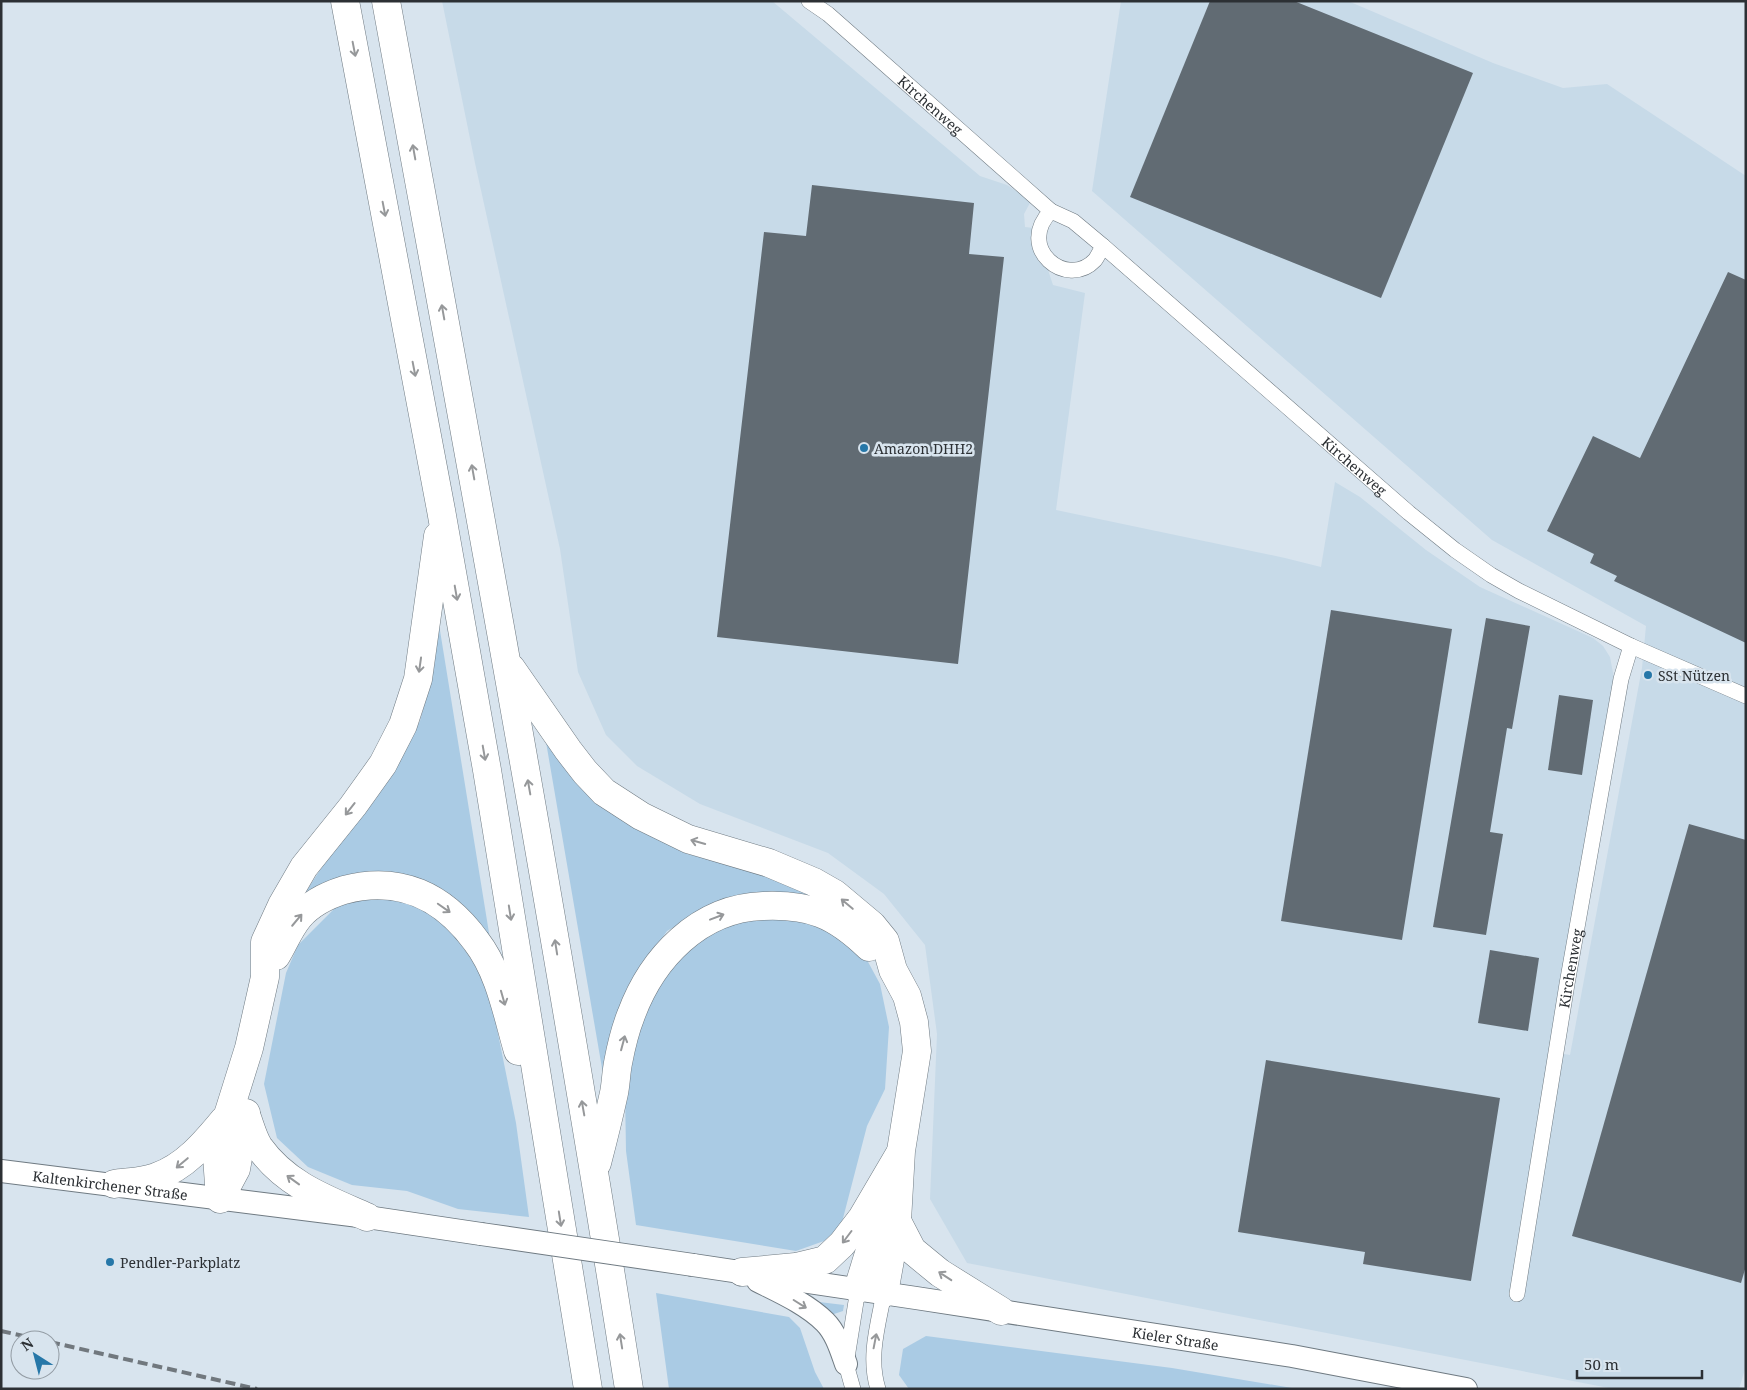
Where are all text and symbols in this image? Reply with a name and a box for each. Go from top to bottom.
one-way arrow [350,41,359,57]
street label: Kirchenweg [894,71,967,139]
one-way arrow [408,145,418,161]
one-way arrow [380,200,390,216]
one-way arrow [438,305,448,321]
one-way arrow [410,360,420,376]
street label: Kirchenweg [1318,432,1392,499]
place label: Amazon DHH2 [874,439,973,458]
marker: Amazon DHH2 [858,442,870,454]
one-way arrow [467,464,477,480]
one-way arrow [451,584,461,600]
one-way arrow [415,656,425,672]
place label: SSt Nützen [1658,666,1730,685]
marker: SSt Nützen [1642,669,1654,681]
one-way arrow [479,745,489,761]
one-way arrow [523,780,533,796]
one-way arrow [344,802,355,815]
one-way arrow [690,836,706,846]
one-way arrow [840,898,853,910]
one-way arrow [437,903,451,913]
one-way arrow [506,905,516,921]
one-way arrow [708,912,724,921]
one-way arrow [292,914,303,927]
street label: Kirchenweg [1554,927,1586,1009]
one-way arrow [550,940,560,956]
one-way arrow [498,990,508,1006]
one-way arrow [619,1035,628,1051]
one-way arrow [578,1100,588,1116]
one-way arrow [176,1157,189,1168]
street label: Kaltenkirchener Straße [31,1166,189,1204]
one-way arrow [287,1174,300,1185]
one-way arrow [556,1210,566,1226]
one-way arrow [842,1230,853,1243]
place label: Pendler-Parkplatz [120,1253,240,1272]
marker: Pendler-Parkplatz [104,1256,116,1268]
one-way arrow [938,1271,952,1281]
one-way arrow [792,1299,806,1309]
street label: Kieler Straße [1131,1322,1220,1354]
north arrow [10,1330,60,1380]
text: N [17,1333,37,1355]
one-way arrow [616,1333,626,1349]
one-way arrow [871,1333,880,1349]
scale bar [1577,1348,1702,1380]
text: 50 m [1584,1354,1619,1374]

